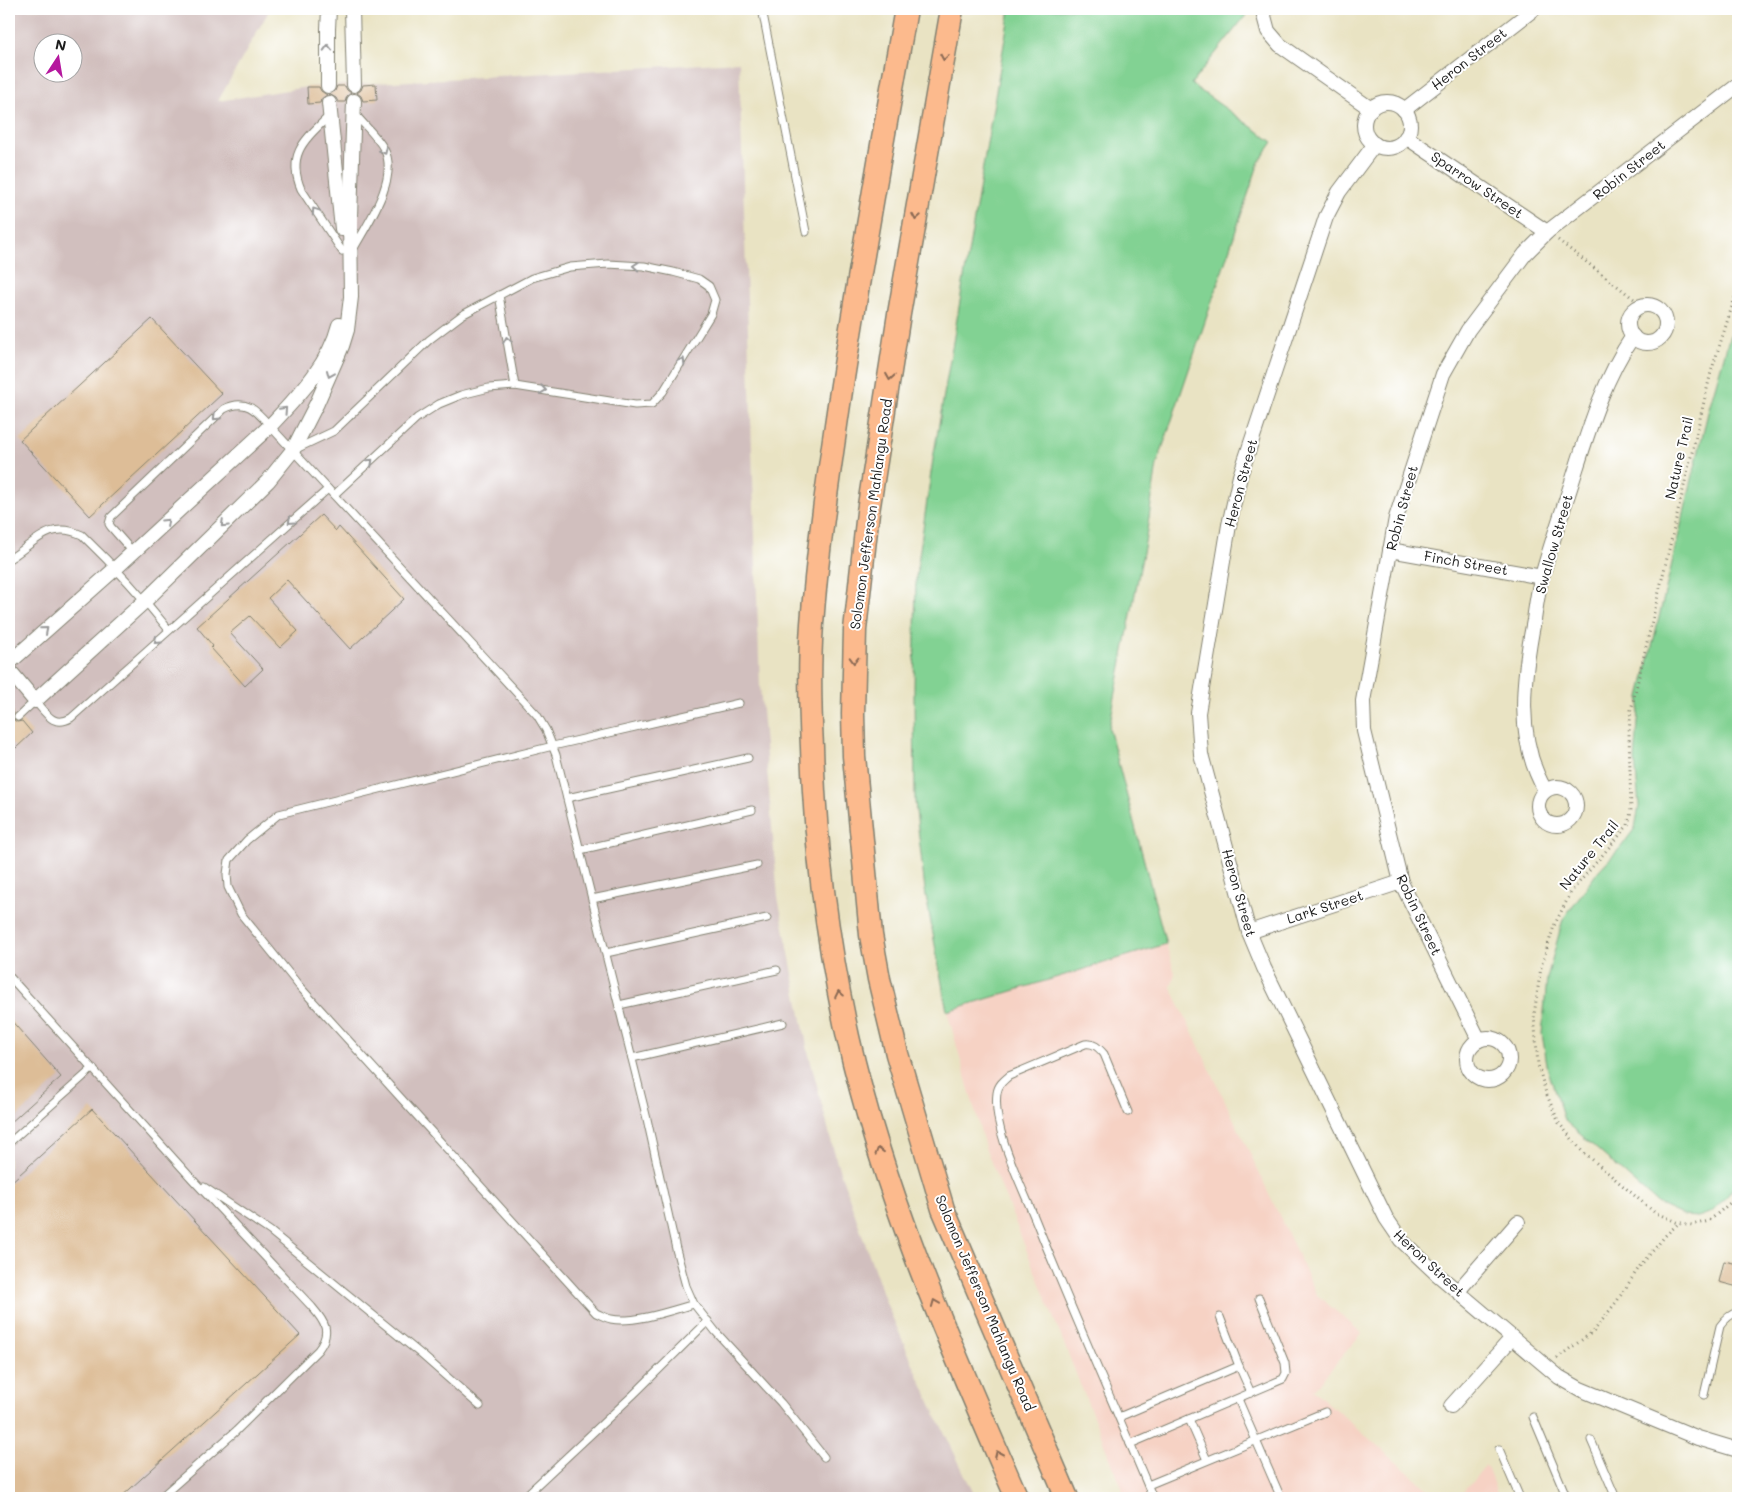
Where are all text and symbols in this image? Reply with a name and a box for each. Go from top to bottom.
street label: Heron Street [1427,23,1510,94]
north arrow [32,32,82,82]
text: N [54,34,68,55]
one-way arrow [323,43,333,51]
one-way arrow [939,52,949,61]
street label: Robin Street [1588,135,1669,204]
one-way arrow [378,146,388,155]
street label: Sparrow Street [1427,147,1527,223]
one-way arrow [312,207,321,217]
one-way arrow [912,213,922,221]
one-way arrow [631,260,639,271]
one-way arrow [502,336,512,345]
one-way arrow [675,358,685,367]
one-way arrow [325,369,336,378]
one-way arrow [885,373,895,382]
one-way arrow [539,385,547,395]
street label: Solomon Jefferson Mahlangu Road [845,397,896,631]
one-way arrow [279,407,288,416]
one-way arrow [213,411,222,420]
street label: Nature Trail [1660,415,1697,501]
street label: Heron Street [1220,437,1261,529]
one-way arrow [364,459,373,468]
street label: Robin Street [1381,463,1422,552]
street label: Swallow Street [1530,492,1577,596]
one-way arrow [288,516,297,525]
one-way arrow [221,518,230,527]
one-way arrow [161,519,170,528]
street label: Finch Street [1423,546,1510,579]
one-way arrow [40,627,49,636]
one-way arrow [153,635,162,644]
one-way arrow [849,656,859,664]
street label: Nature Trail [1555,816,1623,893]
street label: Heron Street [1218,847,1261,939]
street label: Robin Street [1392,871,1447,958]
street label: Lark Street [1284,885,1366,928]
one-way arrow [835,989,845,998]
one-way arrow [874,1148,884,1156]
street label: Solomon Jefferson Mahlangu Road [931,1192,1040,1414]
street label: Heron Street [1390,1225,1469,1301]
one-way arrow [931,1300,941,1308]
one-way arrow [993,1450,1004,1459]

